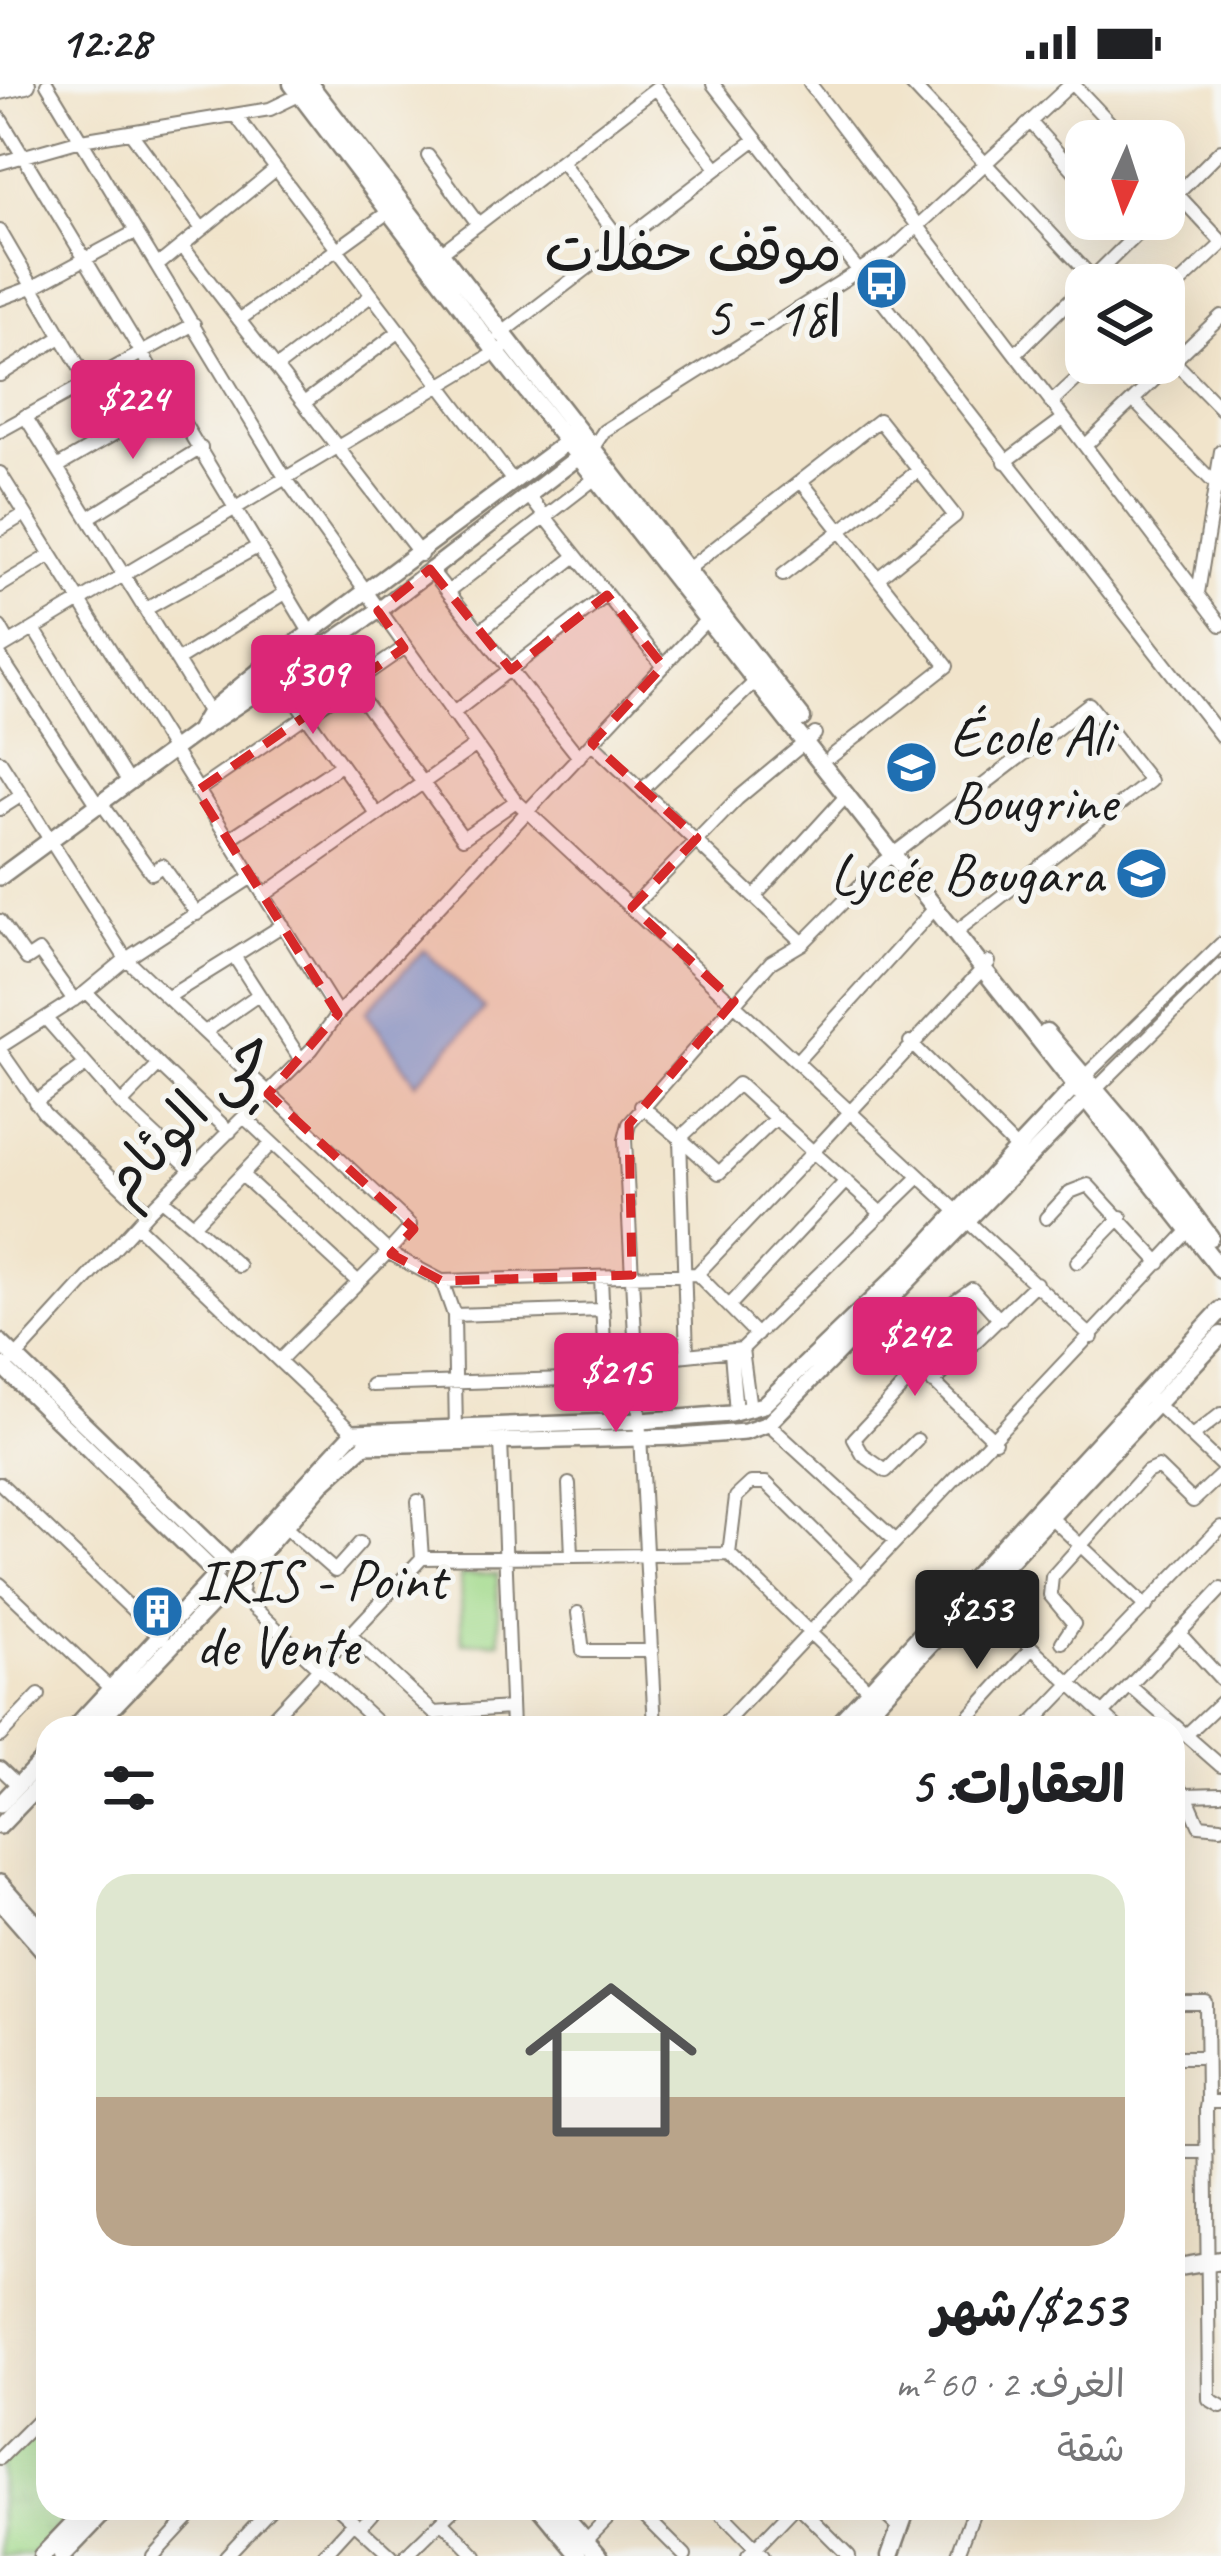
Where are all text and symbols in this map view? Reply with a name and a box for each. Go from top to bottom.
text: 12:28 [60,14,150,71]
north arrow [1065,120,1185,240]
map controls [1065,120,1185,384]
place label: موقف حفلات 5 - 18ا [544,215,842,353]
bus stop icon: موقف حفلات 5 - 18ا [853,255,909,311]
button: layers [1065,264,1185,384]
pin: $224 [62,360,204,462]
text: $224 [98,374,168,423]
pin: $309 [242,635,384,737]
text: $309 [278,649,348,698]
place label: École Ali Bougrine [950,700,1120,838]
school or university icon: École Ali Bougrine [883,740,939,796]
place label: Lycée Bougara [830,838,1106,910]
school or university icon: Lycée Bougara [1114,845,1170,901]
street label: حي الوئام [85,1010,298,1226]
pin: $242 [844,1297,986,1399]
text: $242 [880,1311,950,1360]
pin: $215 [545,1333,687,1435]
text: $215 [581,1347,651,1396]
place label: IRIS - Point de Vente [196,1544,451,1682]
pin: $253 [906,1570,1048,1672]
building icon: IRIS - Point de Vente [129,1584,185,1640]
text: $253 [942,1584,1012,1633]
text: العقارات: 5 [910,1753,1125,1817]
icon: filters [96,1755,162,1821]
icon: home [503,1952,719,2168]
text: $253/شهر [932,2277,1125,2341]
text: الغرف: 2 · 60 m² [895,2360,1125,2409]
text: شقة [1057,2424,1125,2473]

